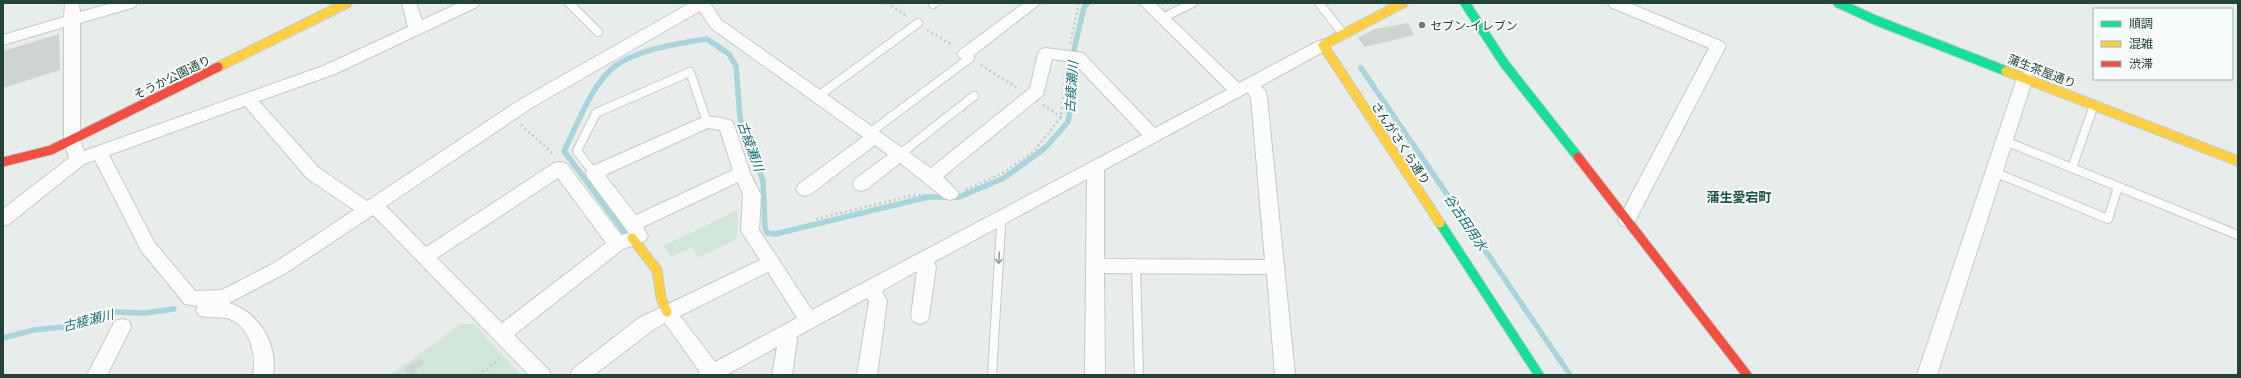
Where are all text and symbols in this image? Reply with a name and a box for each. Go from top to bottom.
legend [2093,8,2233,80]
text: 順調 [2129,15,2153,32]
place label: セブン-イレブン [1430,17,1518,34]
marker: セブン-イレブン [1417,20,1427,30]
text: 混雑 [2129,35,2153,52]
street label: 蒲生茶屋通り [2005,50,2079,92]
street label: そうか公園通り [131,51,213,103]
text: 渋滞 [2129,55,2153,72]
water label: 古綾瀬川 [1060,58,1082,114]
street label: さんがさくら通り [1368,98,1434,188]
water label: 古綾瀬川 [734,118,769,175]
district label: 蒲生愛宕町 [1706,188,1772,206]
water label: 谷古田用水 [1440,190,1493,256]
one-way arrow [996,251,1003,264]
water label: 古綾瀬川 [61,304,117,335]

